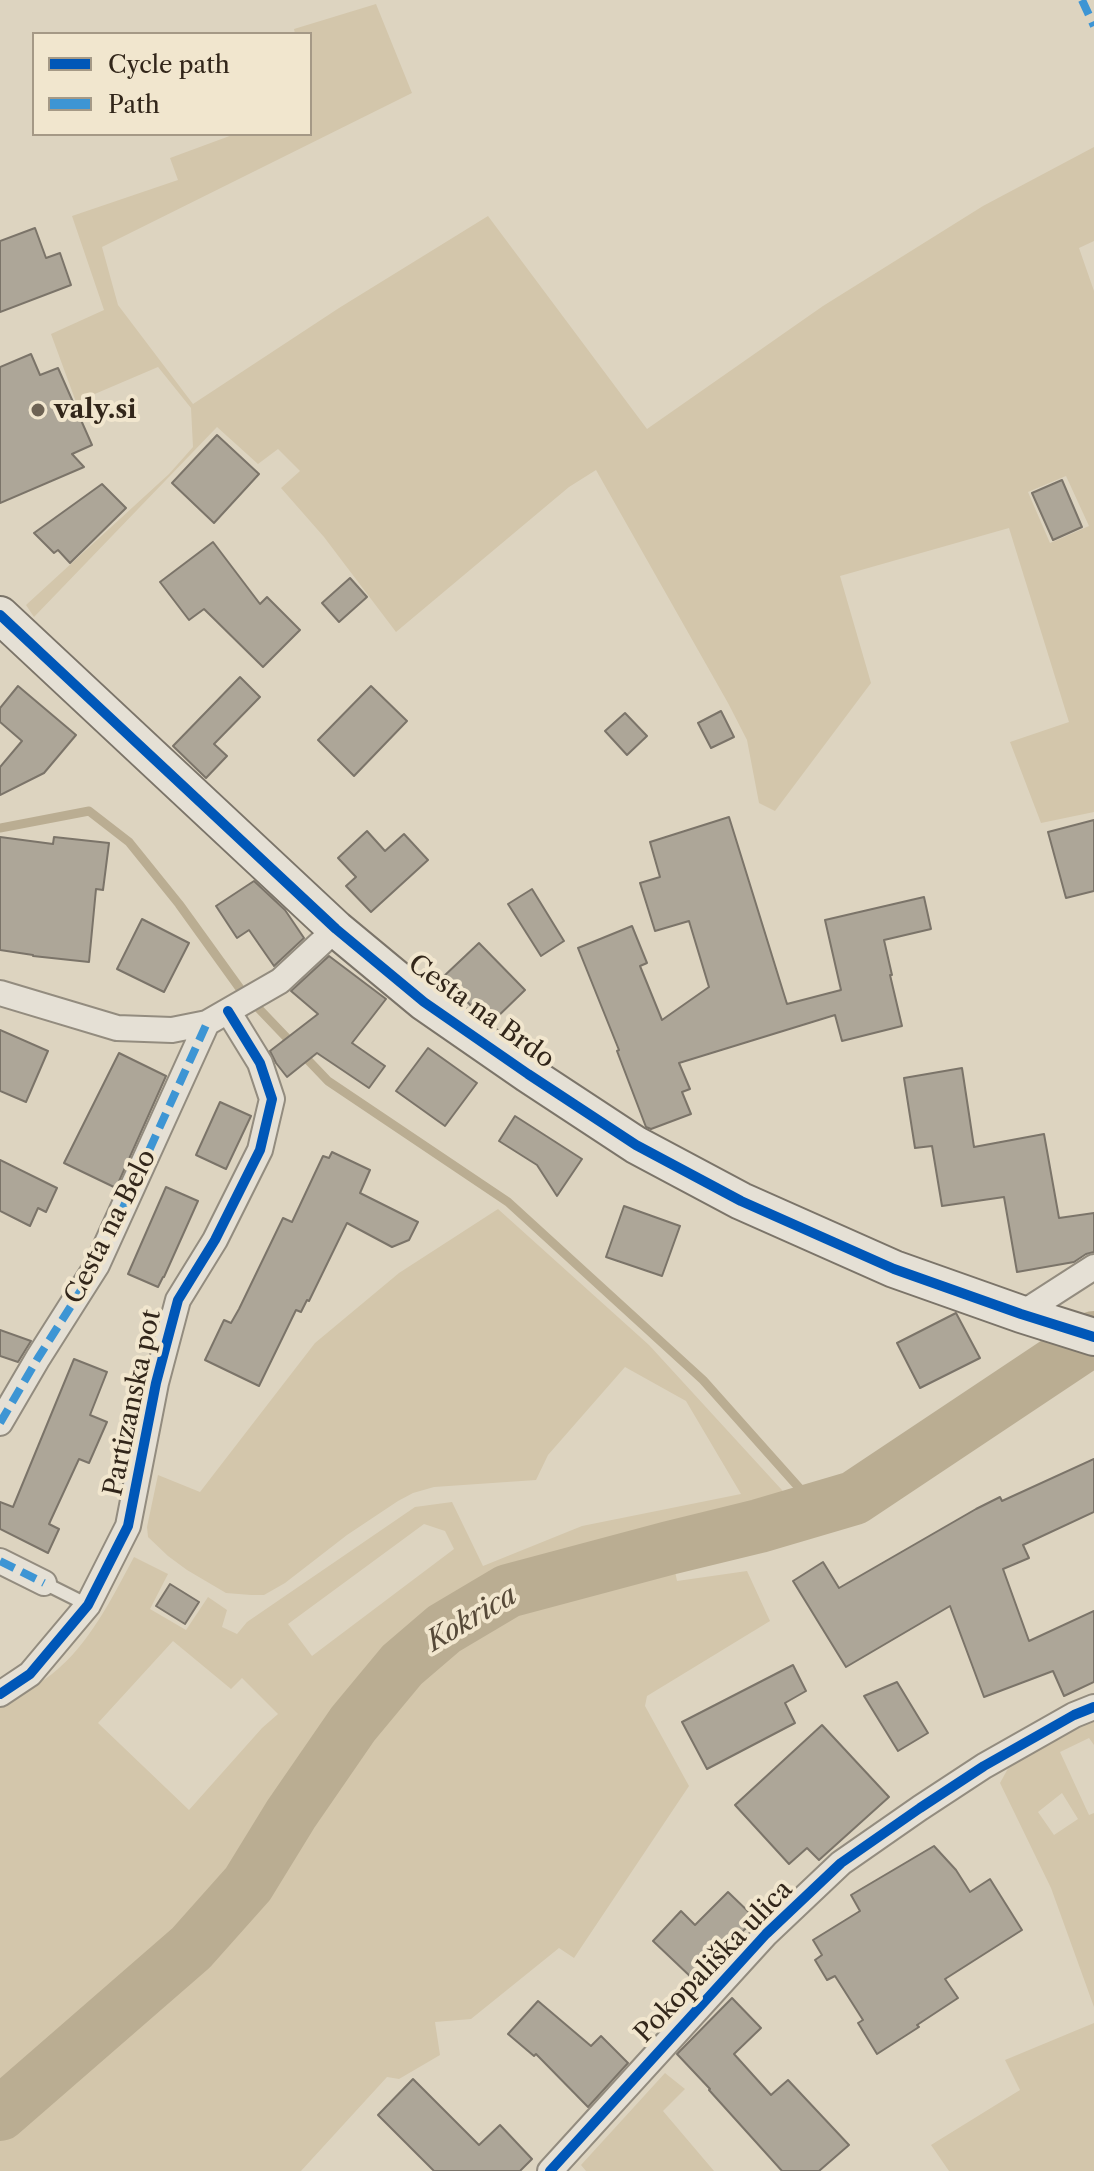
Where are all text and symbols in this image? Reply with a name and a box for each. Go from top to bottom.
legend [32,32,312,136]
text: Cycle path [108,50,230,79]
text: Path [108,90,160,119]
place label: valy.si [54,394,137,426]
marker: valy.si [29,401,47,419]
street label: Cesta na Brdo [402,949,560,1075]
street label: Cesta na Belo [59,1145,163,1309]
street label: Partizanska pot [98,1307,168,1499]
water label: Kokrica [421,1579,523,1659]
street label: Pokopališka ulica [629,1874,799,2050]

